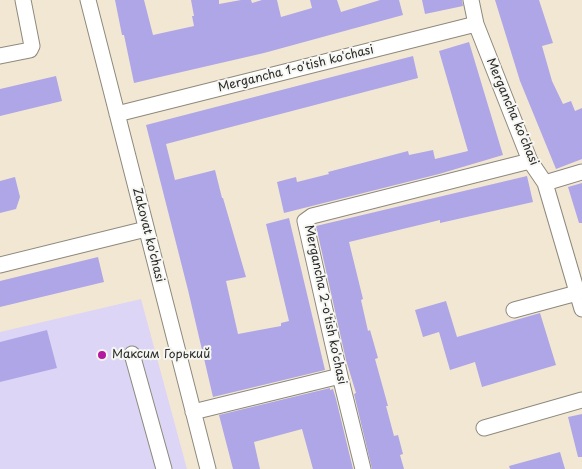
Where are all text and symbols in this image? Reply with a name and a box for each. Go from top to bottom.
street label: Mergancha 1-o'tish ko'chasi [217,43,375,95]
street label: Mergancha koʻchasi [483,56,541,168]
street label: Zakovat ko'chasi [129,186,167,284]
street label: Mergancha 2-o'tish ko'chasi [301,224,349,386]
place label: Максим Горький [112,348,210,362]
marker: Максим Горький [96,349,108,361]

